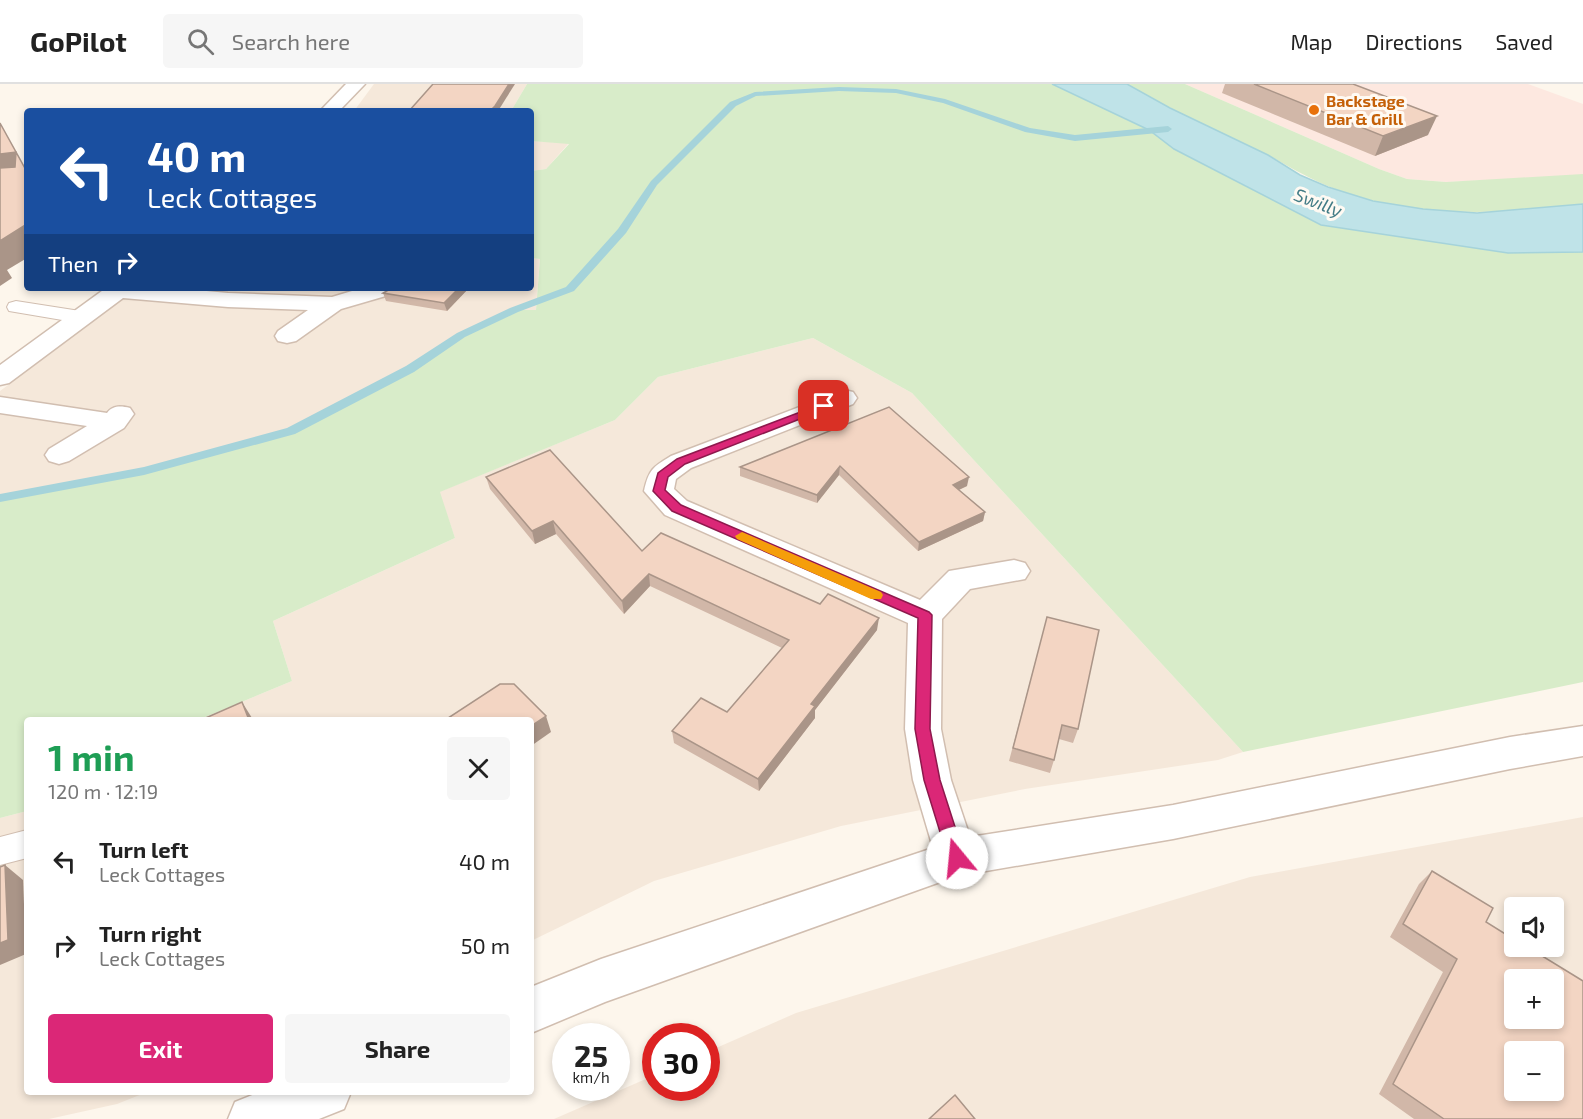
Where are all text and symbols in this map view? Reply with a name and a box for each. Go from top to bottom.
search box [163,14,583,68]
text: GoPilot [30,24,127,58]
icon: search [184,25,217,58]
text: Search here [232,28,350,54]
text: Map [1290,29,1333,54]
text: Directions [1366,29,1462,54]
text: Saved [1495,29,1553,54]
place label: Backstage Bar & Grill [1326,91,1405,128]
marker: Backstage Bar & Grill [1307,103,1321,117]
text: 40 m [147,130,246,180]
icon: left [48,132,126,210]
text: Leck Cottages [147,181,317,213]
water label: Swilly [1291,183,1346,221]
icon: right [110,246,143,279]
text: Then [48,250,98,276]
pin [798,380,849,431]
icon: arrive [807,389,840,422]
text: 1 min [48,735,135,778]
button: close [447,737,510,800]
text: 120 m · 12:19 [48,779,158,803]
position arrow [925,826,989,890]
text: Turn left [99,836,188,862]
icon: left [48,845,81,878]
text: 40 m [459,848,510,874]
text: Leck Cottages [99,862,225,886]
map controls [1504,897,1564,1101]
button: sound [1504,897,1564,957]
text: Turn right [99,920,201,946]
icon: right [48,929,81,962]
text: 50 m [461,932,510,958]
text: Leck Cottages [99,946,225,970]
button: + [1504,969,1564,1029]
button: Exit [48,1014,273,1083]
button: Share [285,1014,510,1083]
speed limit sign: 30 [642,1023,720,1101]
text: 25 [574,1037,608,1073]
button: − [1504,1041,1564,1101]
text: km/h [572,1068,610,1086]

